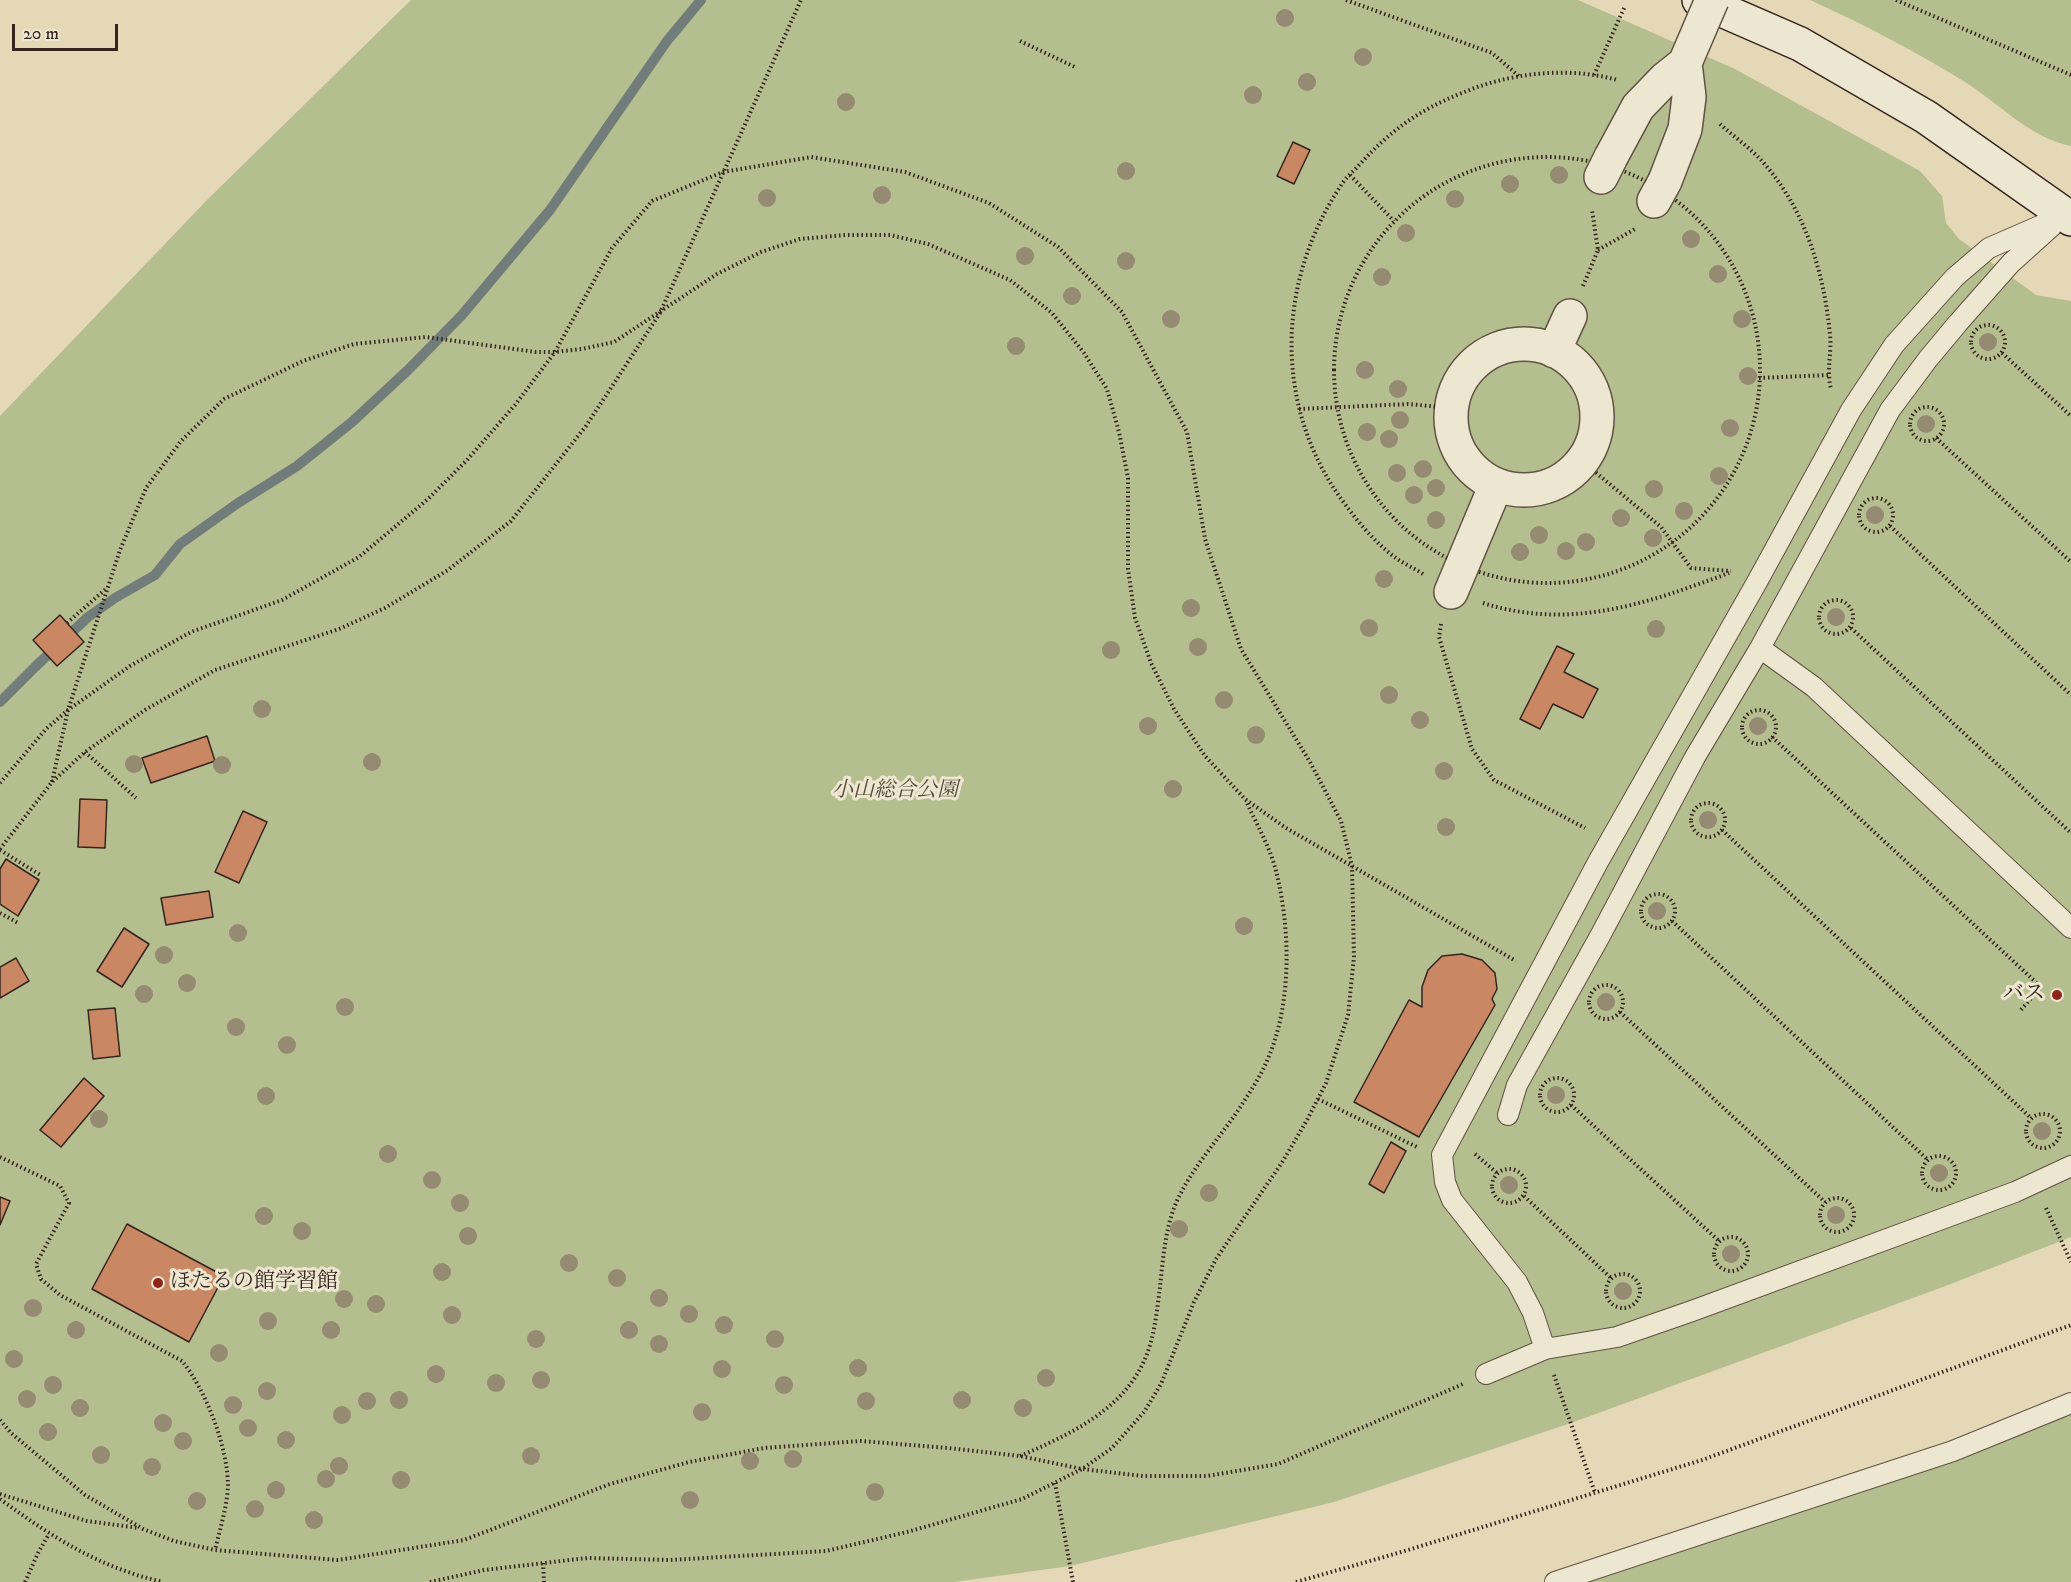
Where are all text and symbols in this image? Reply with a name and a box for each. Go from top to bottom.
scale bar [15,12,122,50]
text: 20 m [23,23,59,45]
park label: 小山総合公園 [832,779,958,805]
place label: バス [2003,982,2045,1008]
marker: バス [2050,988,2064,1002]
place label: ほたるの館学習館 [170,1270,338,1296]
marker: ほたるの館学習館 [151,1276,165,1290]

